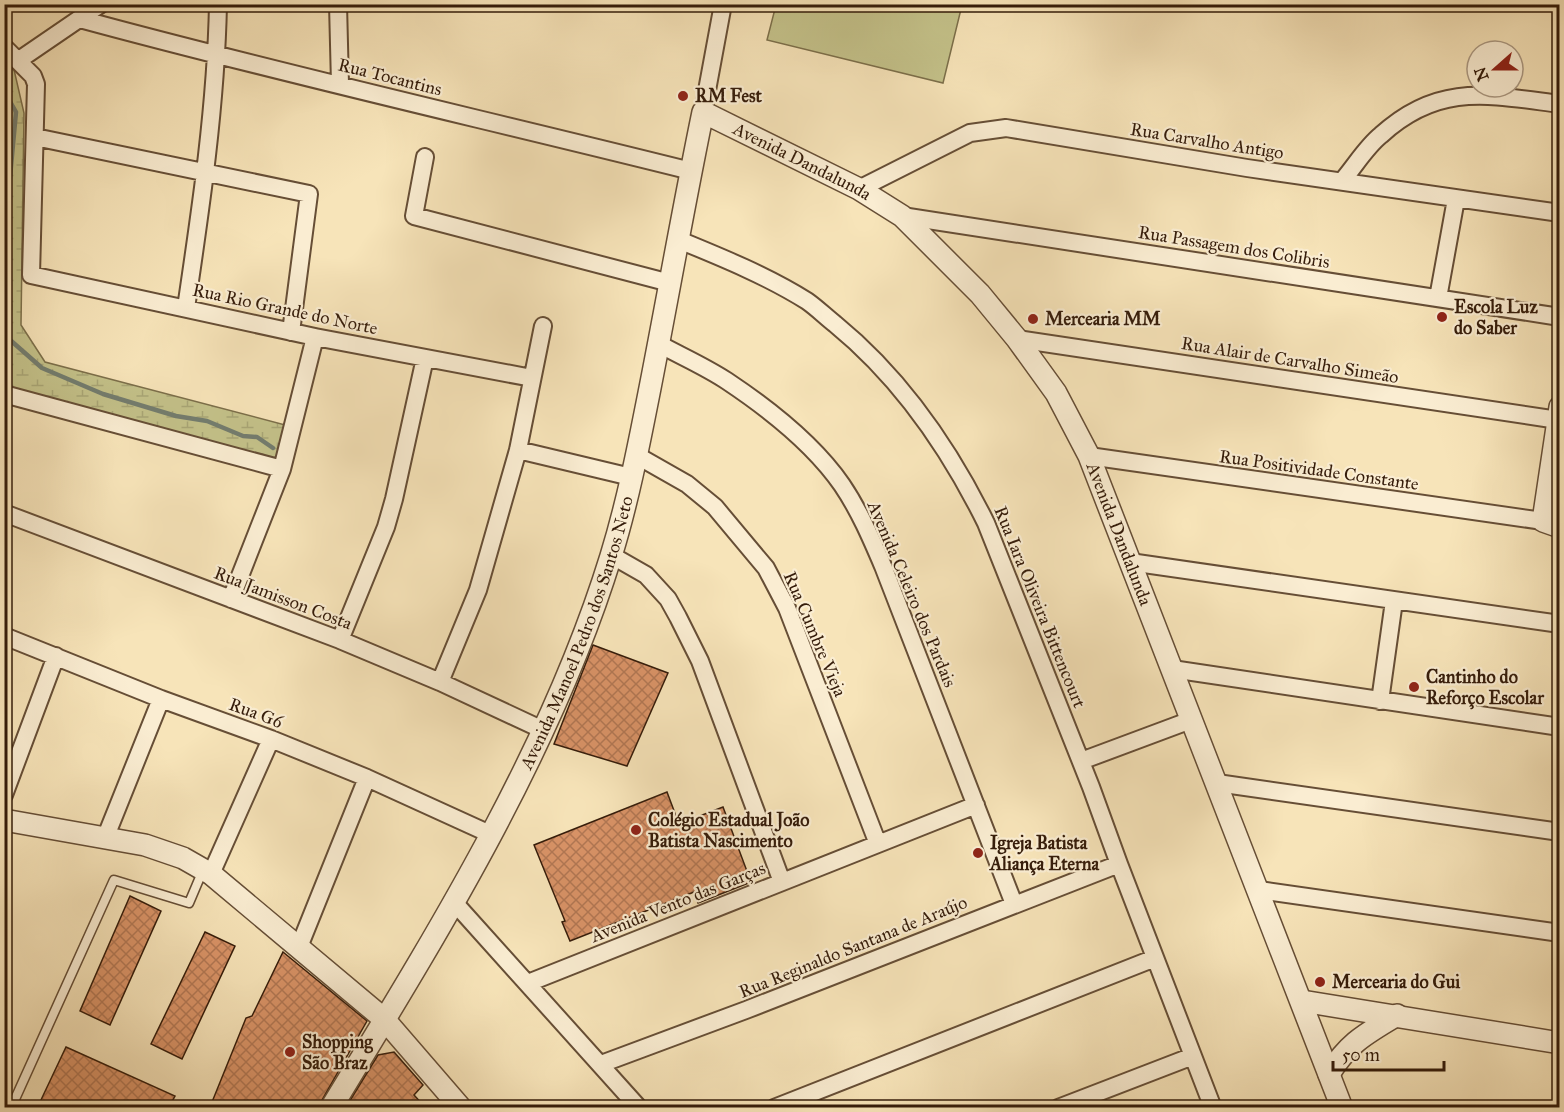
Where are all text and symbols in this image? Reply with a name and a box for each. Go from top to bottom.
north arrow [1465,39,1525,99]
street label: Rua Tocantins [336,53,444,101]
text: N [1470,64,1493,84]
place label: RM Fest [695,85,763,107]
marker: RM Fest [676,89,690,103]
street label: Avenida Dandalunda [729,117,876,205]
street label: Rua Carvalho Antigo [1128,118,1285,165]
street label: Rua Passagem dos Colibris [1137,221,1331,274]
street label: Rua Rio Grande do Norte [190,279,380,339]
place label: Escola Luz do Saber [1454,296,1538,339]
place label: Mercearia MM [1045,308,1161,330]
marker: Escola Luz do Saber [1435,310,1449,324]
marker: Mercearia MM [1026,312,1040,326]
street label: Rua Alair de Carvalho Simeão [1180,332,1400,388]
street label: Rua Positividade Constante [1218,445,1420,495]
street label: Avenida Dandalunda [1081,459,1157,609]
street label: Avenida Manoel Pedro dos Santos Neto [515,494,638,774]
street label: Avenida Celeiro dos Pardais [862,497,961,690]
street label: Rua Iara Oliveira Bittencourt [989,503,1091,712]
street label: Rua Jamisson Costa [211,562,355,636]
street label: Rua Cumbre Vieja [779,568,851,700]
place label: Cantinho do Reforço Escolar [1426,666,1545,710]
marker: Cantinho do Reforço Escolar [1407,680,1421,694]
street label: Rua G6 [226,693,287,733]
place label: Colégio Estadual João Batista Nascimento [648,809,809,852]
marker: Colégio Estadual João Batista Nascimento [629,823,643,837]
place label: Igreja Batista Aliança Eterna [989,832,1100,876]
marker: Igreja Batista Aliança Eterna [971,846,985,860]
street label: Avenida Vento das Garças [586,857,769,948]
street label: Rua Reginaldo Santana de Araújo [736,891,971,1004]
place label: Mercearia do Gui [1332,971,1461,993]
marker: Mercearia do Gui [1313,975,1327,989]
place label: Shopping São Braz [302,1031,373,1074]
scale bar [1333,1034,1444,1072]
text: 50 m [1342,1044,1380,1066]
marker: Shopping São Braz [283,1045,297,1059]

